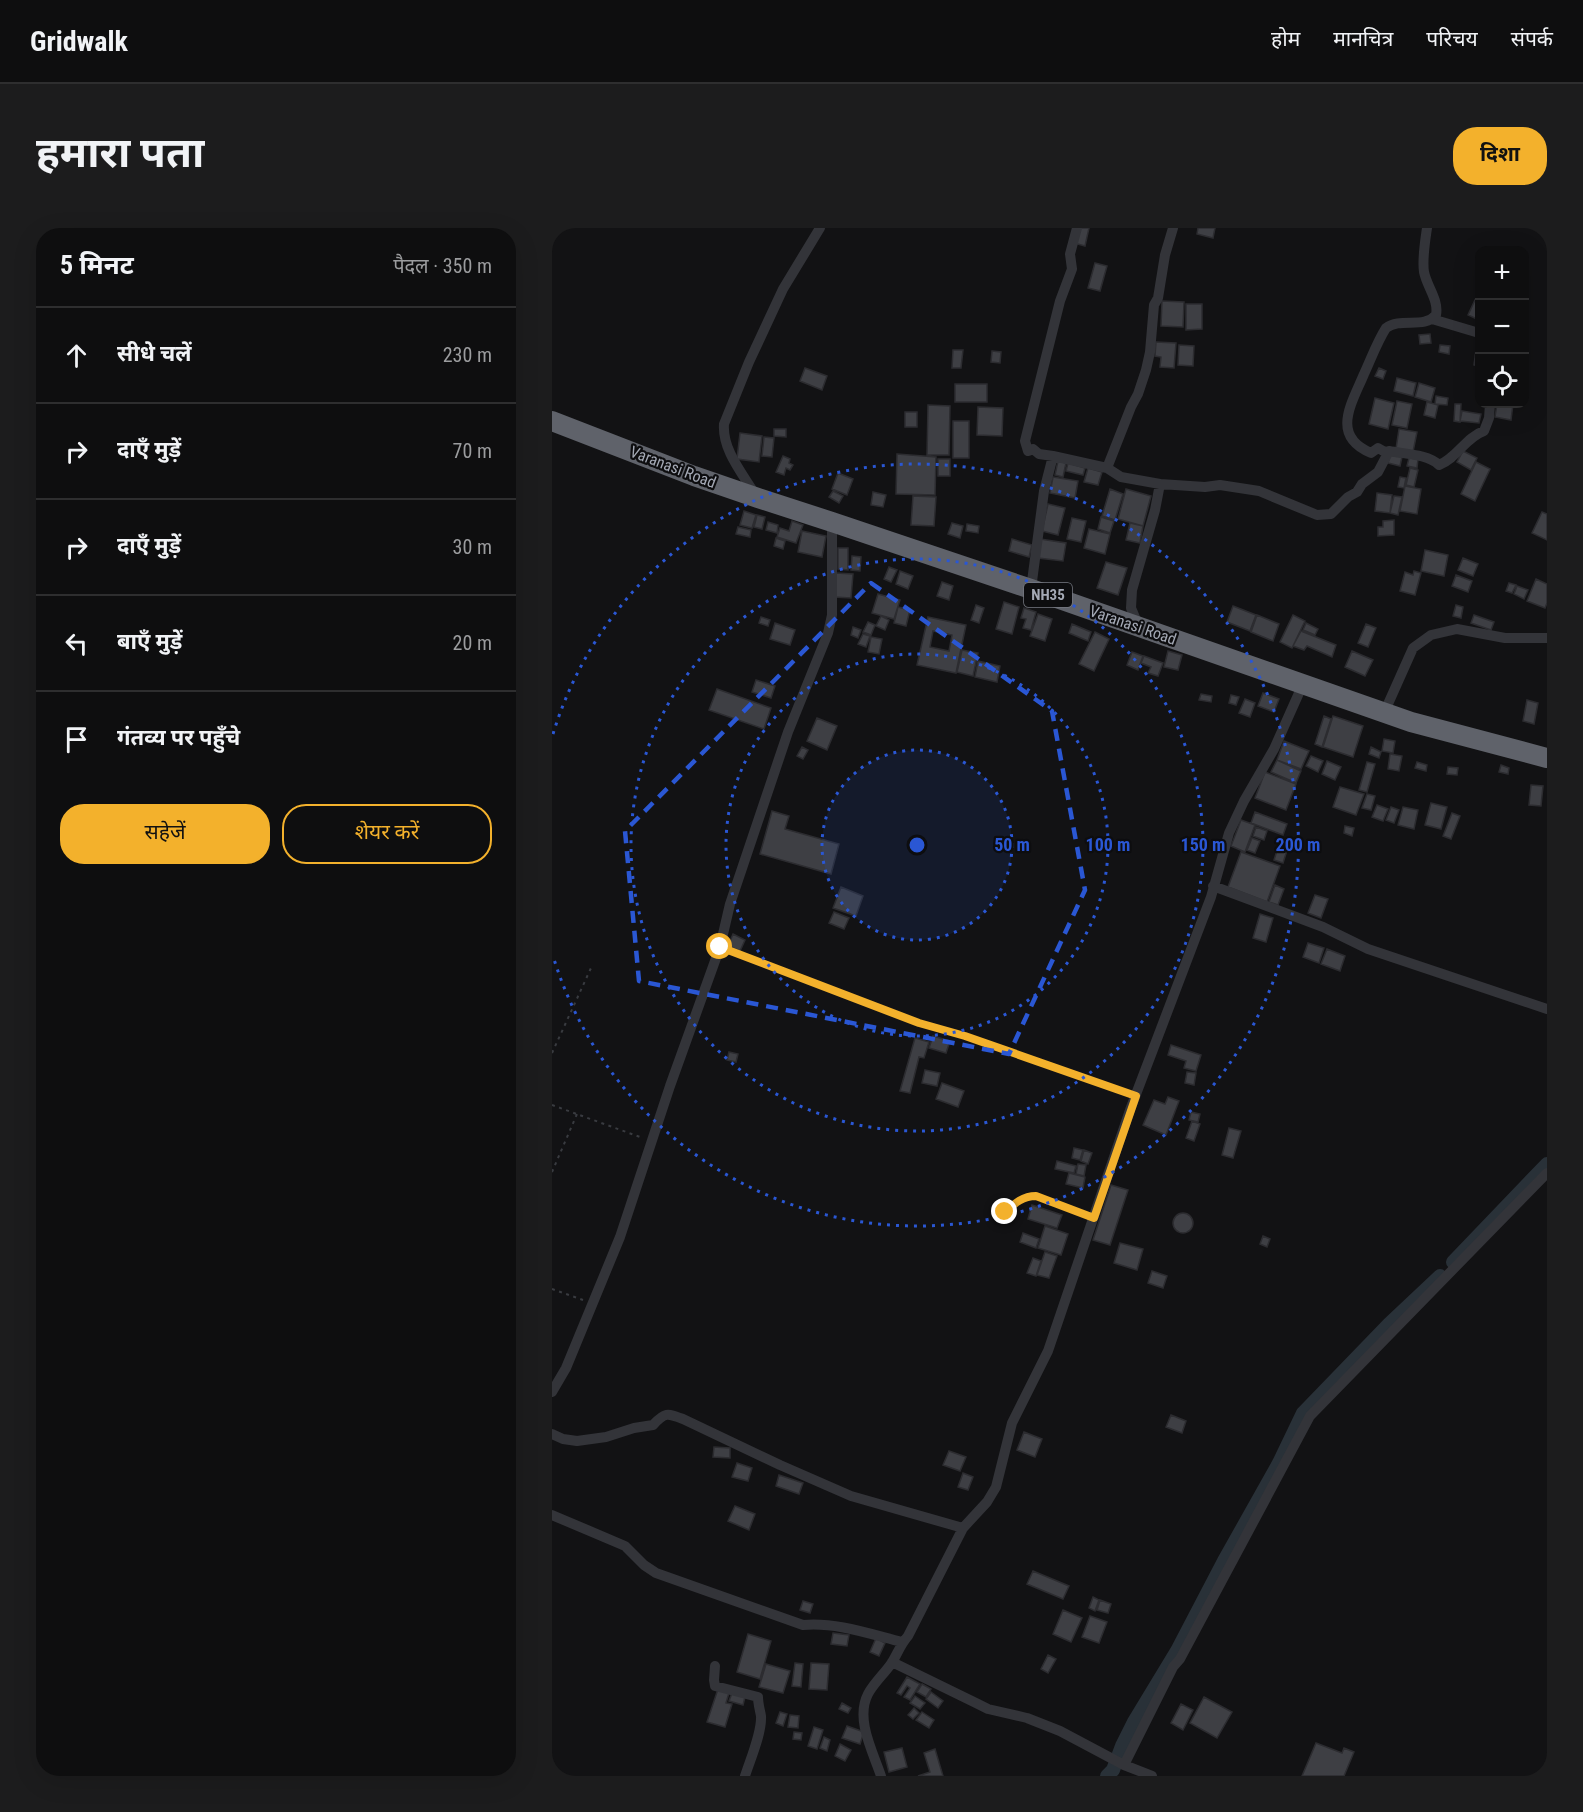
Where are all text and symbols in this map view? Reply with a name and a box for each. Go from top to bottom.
text: Gridwalk [30,25,128,58]
text: होम [1271,27,1300,51]
text: मानचित्र [1333,27,1393,51]
text: परिचय [1426,27,1478,51]
text: संपर्क [1511,27,1553,51]
button: दिशा [1453,127,1547,185]
text: हमारा पता [36,128,204,177]
map controls [1475,246,1529,408]
button: + [1475,246,1529,300]
text: 5 मिनट [60,250,134,280]
text: पैदल · 350 m [393,254,492,278]
button: − [1475,300,1529,354]
icon: ahead [60,339,93,372]
text: सीधे चलें [117,341,191,366]
text: 230 m [443,343,492,367]
button: locate [1475,354,1529,408]
icon: right [60,435,93,468]
text: दाएँ मुड़ें [117,437,181,462]
text: 70 m [453,439,492,463]
street label: Varanasi Road [627,442,719,492]
icon: right [60,531,93,564]
text: दाएँ मुड़ें [117,533,181,558]
text: 30 m [453,535,492,559]
road number: NH35 [1024,583,1072,607]
street label: Varanasi Road [1087,601,1179,649]
icon: left [60,627,93,660]
text: बाएँ मुड़ें [117,629,182,654]
text: 20 m [453,631,492,655]
icon: arrive [60,723,93,756]
text: गंतव्य पर पहुँचे [117,725,240,750]
button: सहेजें [60,804,270,864]
button: शेयर करें [282,804,492,864]
text: 50 m [994,834,1030,855]
text: 100 m [1086,834,1130,855]
text: 150 m [1181,834,1225,855]
text: 200 m [1276,834,1320,855]
centre of rings [907,835,927,855]
route start [706,933,732,959]
route end [991,1198,1017,1224]

